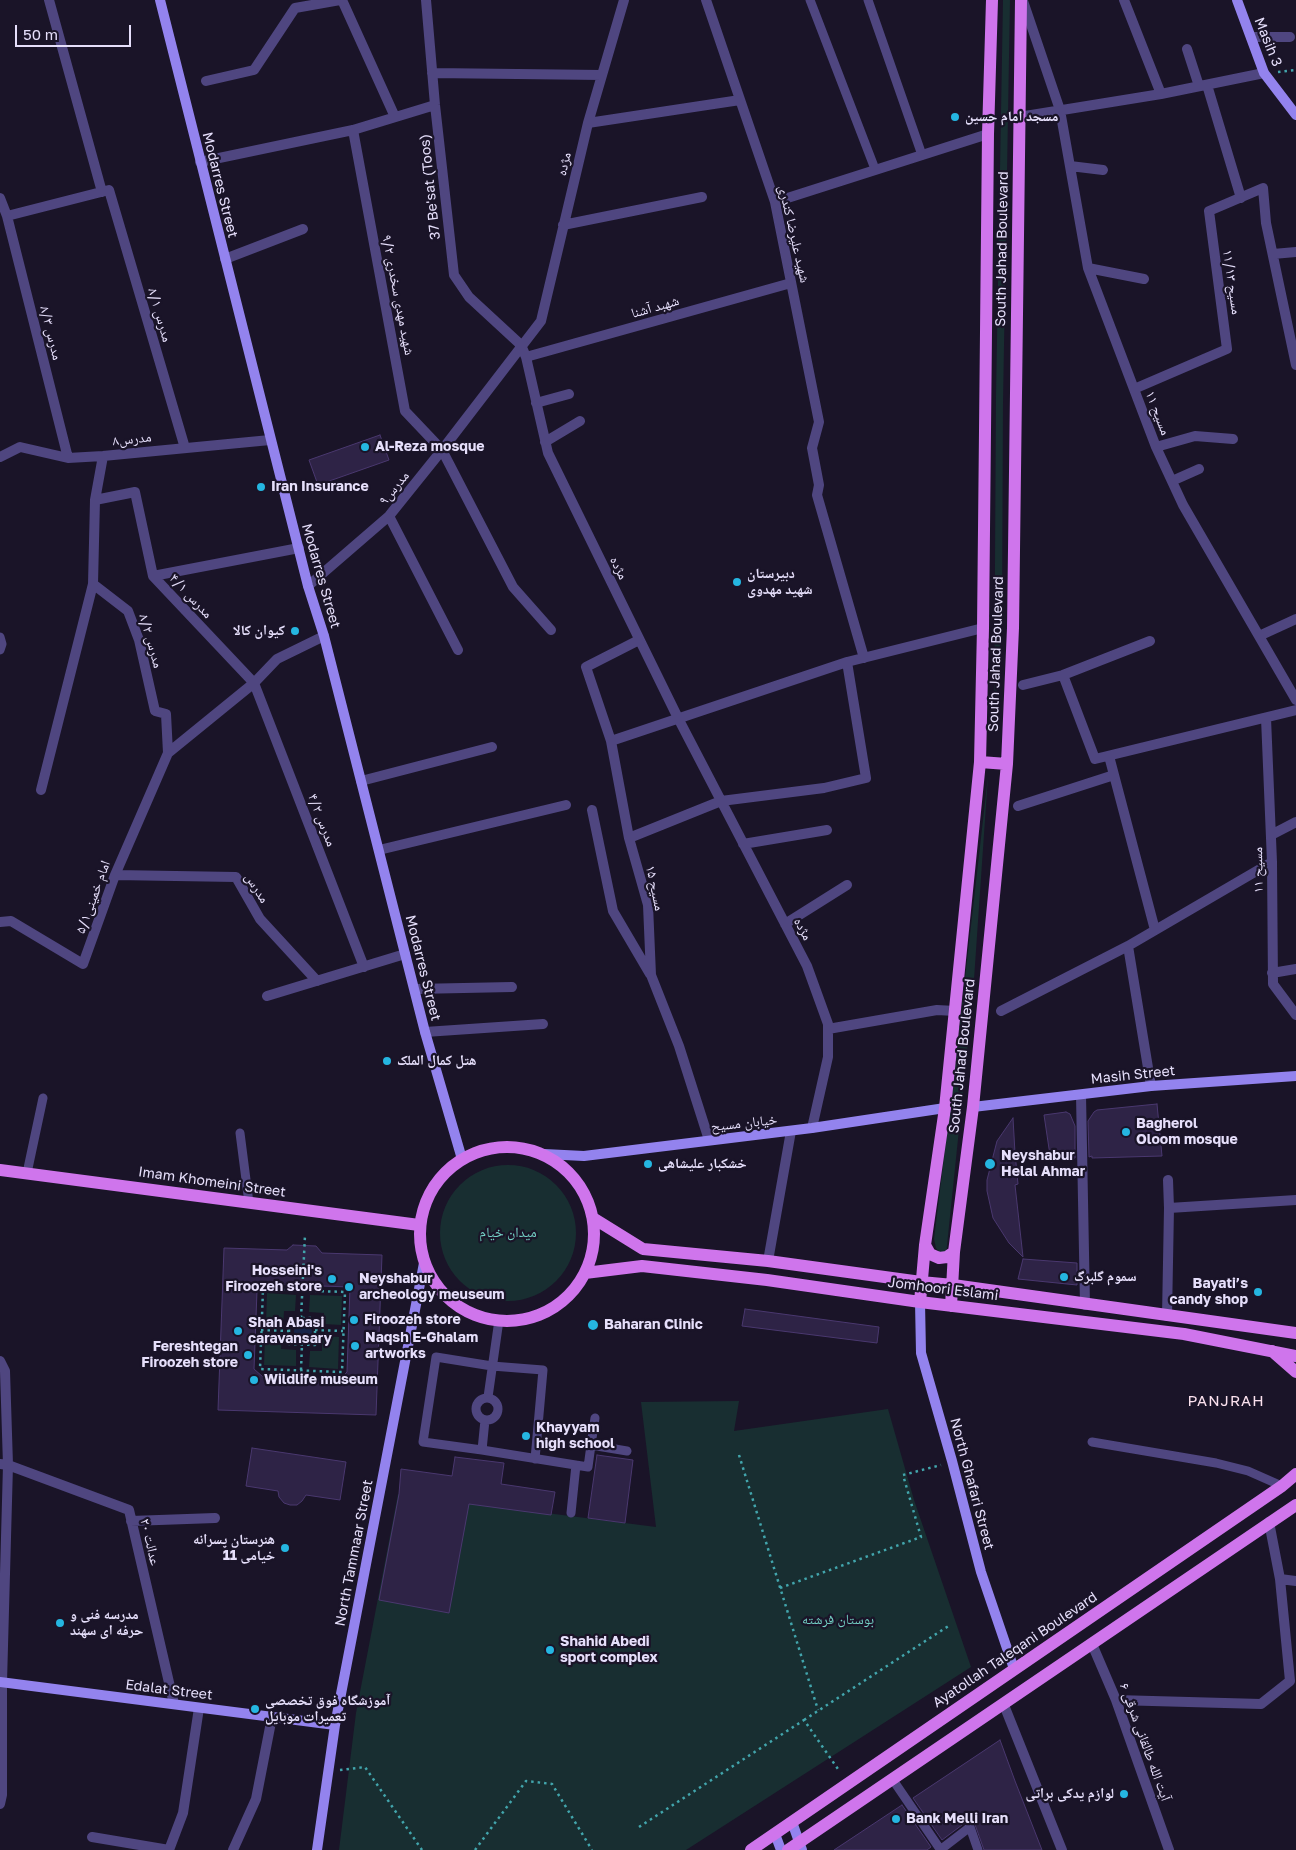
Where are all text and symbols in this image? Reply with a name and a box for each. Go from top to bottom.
scale bar [18,15,134,47]
street label: Masih 3 [1251,15,1285,69]
text: 50 m [23,25,58,43]
place label: مسجد امام حسین [965,109,1058,125]
marker: مسجد امام حسین [949,111,961,123]
street label: Modarres Street [199,130,241,240]
street label: 37 Be'sat (Toos) [416,133,444,241]
street label: مژده [553,151,575,177]
street label: South Jahad Boulevard [992,171,1012,327]
street label: شهید علیرضا کندری [775,184,813,284]
street label: شهید مهدی سخدری ۹/۲ [378,233,418,357]
street label: مسیح ۱۱/۱۳ [1219,248,1245,316]
street label: مدرس ۸/۱ [144,286,176,344]
street label: شهبد آشنا [629,292,681,322]
street label: مدرس ۸/۳ [36,304,66,362]
street label: مسیح ۱۱ [1142,388,1174,438]
street label: مدرس۸ [112,429,152,449]
place label: Al-Reza mosque [375,439,484,455]
marker: Al-Reza mosque [359,441,371,453]
street label: مدرس۹ [375,468,413,508]
place label: Iran Insurance [271,479,369,495]
marker: Iran Insurance [255,481,267,493]
street label: Modarres Street [298,522,344,630]
street label: مژده [606,554,632,582]
place label: دبیرستان شهید مهدوی [747,566,813,598]
street label: مدرس ۴/۱ [166,570,216,622]
marker: دبیرستان شهید مهدوی [731,576,743,588]
street label: South Jahad Boulevard [985,576,1007,732]
street label: مدرس ۸/۲ [135,612,167,670]
place label: کیوان کالا [233,623,285,639]
marker: کیوان کالا [289,625,301,637]
street label: مدرس ۴/۲ [304,791,340,849]
street label: مسیح ۱۱ [1249,847,1267,893]
street label: امام خمینی۵/۱ [72,858,114,936]
street label: مسیح ۱۵ [642,864,668,912]
street label: مدرس [241,870,273,906]
street label: Modarres Street [402,913,444,1023]
street label: مژده [790,915,816,943]
street label: South Jahad Boulevard [946,978,978,1134]
place label: هتل کمال الملک [397,1053,476,1069]
marker: هتل کمال الملک [381,1055,393,1067]
street label: Masih Street [1090,1062,1176,1088]
street label: خیابان مسیح [710,1111,778,1135]
place label: Bagherol Oloom mosque [1136,1116,1238,1148]
marker: Bagherol Oloom mosque [1120,1126,1132,1138]
place label: Neyshabur Helal Ahmar [1001,1148,1085,1180]
place label: خشکبار علیشاهی [658,1156,747,1172]
marker: Neyshabur Helal Ahmar [983,1157,997,1171]
marker: خشکبار علیشاهی [642,1158,654,1170]
street label: Imam Khomeini Street [137,1163,287,1201]
park label: میدان خیام [479,1225,537,1241]
place label: Hosseini's Firoozeh store [225,1263,322,1295]
place label: سموم گلبرگ [1074,1269,1137,1285]
place label: Neyshabur archeology meuseum [359,1271,505,1304]
marker: سموم گلبرگ [1058,1271,1070,1283]
marker: Hosseini's Firoozeh store [326,1273,338,1285]
street label: Jomhoori Eslami [887,1274,999,1304]
place label: Bayati’s candy shop [1170,1276,1248,1308]
marker: Neyshabur archeology meuseum [343,1281,355,1293]
marker: Bayati’s candy shop [1252,1286,1264,1298]
place label: Firoozeh store [364,1312,461,1328]
marker: Firoozeh store [348,1314,360,1326]
place label: Shah Abasi caravansary [248,1315,332,1348]
place label: Baharan Clinic [604,1317,703,1333]
marker: Baharan Clinic [586,1318,600,1332]
marker: Shah Abasi caravansary [232,1325,244,1337]
place label: Naqsh E-Ghalam artworks [365,1330,478,1362]
place label: Fereshtegan Firoozeh store [141,1339,238,1371]
marker: Naqsh E-Ghalam artworks [349,1340,361,1352]
marker: Fereshtegan Firoozeh store [242,1349,254,1361]
place label: Wildlife museum [264,1372,378,1388]
marker: Wildlife museum [248,1374,260,1386]
district label: PANJRAH [1187,1392,1265,1410]
street label: North Ghafari Street [946,1416,998,1552]
place label: Khayyam high school [536,1420,615,1452]
marker: Khayyam high school [520,1430,532,1442]
street label: North Tammaar Street [332,1478,376,1628]
street label: عدالت ۲۰ [136,1517,164,1567]
place label: هنرستان پسرانه خیامی 11 [193,1532,275,1564]
marker: هنرستان پسرانه خیامی 11 [279,1542,291,1554]
street label: Ayatollah Taleqani Boulevard [930,1589,1100,1711]
place label: مدرسه فنی و حرفه ای سهند [70,1607,143,1640]
park label: بوستان فرشته [802,1612,874,1628]
marker: مدرسه فنی و حرفه ای سهند [54,1617,66,1629]
place label: Shahid Abedi sport complex [560,1634,658,1666]
marker: Shahid Abedi sport complex [544,1644,556,1656]
street label: Edalat Street [124,1676,214,1704]
street label: آیت الله طالقانی شرقی ۶ [1116,1681,1174,1803]
place label: آموزشگاه فوق تخصصی تعمیرات موبایل [265,1693,390,1725]
marker: آموزشگاه فوق تخصصی تعمیرات موبایل [249,1703,261,1715]
place label: لوازم یدکی براتی [1026,1786,1114,1802]
marker: لوازم یدکی براتی [1118,1788,1130,1800]
place label: Bank Melli Iran [906,1811,1008,1827]
marker: Bank Melli Iran [890,1813,902,1825]

